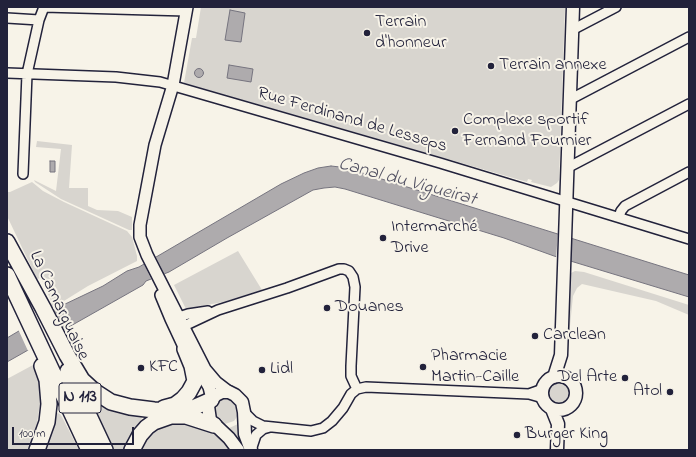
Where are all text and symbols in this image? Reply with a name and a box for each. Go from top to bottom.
place label: Terrain d'honneur [375,12,447,54]
marker: Terrain d'honneur [362,28,372,38]
place label: Terrain annexe [499,55,607,77]
marker: Terrain annexe [486,61,496,71]
street label: Rue Ferdinand de Lesseps [255,84,449,158]
place label: Complexe sportif Fernand Fournier [463,110,591,152]
marker: Complexe sportif Fernand Fournier [450,126,460,136]
water label: Canal du Vigueirat [336,154,478,212]
place label: Intermarché Drive [391,217,478,260]
marker: Intermarché Drive [378,233,388,243]
street label: La Camarguaise [23,248,93,364]
place label: Douanes [335,297,404,319]
marker: Douanes [322,303,332,313]
place label: Carclean [543,325,606,347]
marker: Carclean [530,331,540,341]
place label: Pharmacie Martin-Caille [431,346,519,388]
place label: KFC [149,357,178,379]
place label: Lidl [270,359,293,381]
marker: Pharmacie Martin-Caille [418,362,428,372]
marker: KFC [136,363,146,373]
marker: Lidl [257,365,267,375]
place label: Del Arte [557,367,617,389]
marker: Del Arte [620,373,630,383]
place label: Atol [633,381,662,403]
road number: N 113 [59,383,101,413]
marker: Atol [665,387,675,397]
scale bar [14,419,136,445]
place label: Burger King [525,424,608,446]
text: 100 m [19,425,46,443]
marker: Burger King [512,430,522,440]

